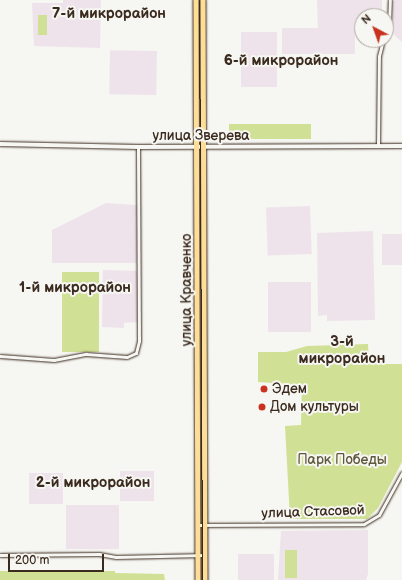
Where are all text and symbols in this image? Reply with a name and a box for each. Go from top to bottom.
district label: 7-й микрорайон [52,5,166,23]
north arrow [354,8,394,48]
text: N [359,12,374,27]
district label: 6-й микрорайон [224,52,338,70]
street label: улица Зверева [152,128,250,144]
street label: улица Кравченко [179,234,195,346]
district label: 1-й микрорайон [19,279,131,297]
district label: 3-й микрорайон [299,332,385,367]
place label: Эдем [272,381,307,397]
marker: Эдем [259,384,269,394]
place label: Дом культуры [270,399,359,415]
marker: Дом культуры [257,402,267,412]
park label: Парк Победы [297,452,387,468]
district label: 2-й микрорайон [36,474,150,492]
street label: улица Стасовой [261,502,365,522]
scale bar [10,546,106,572]
text: 200 m [15,553,49,568]

